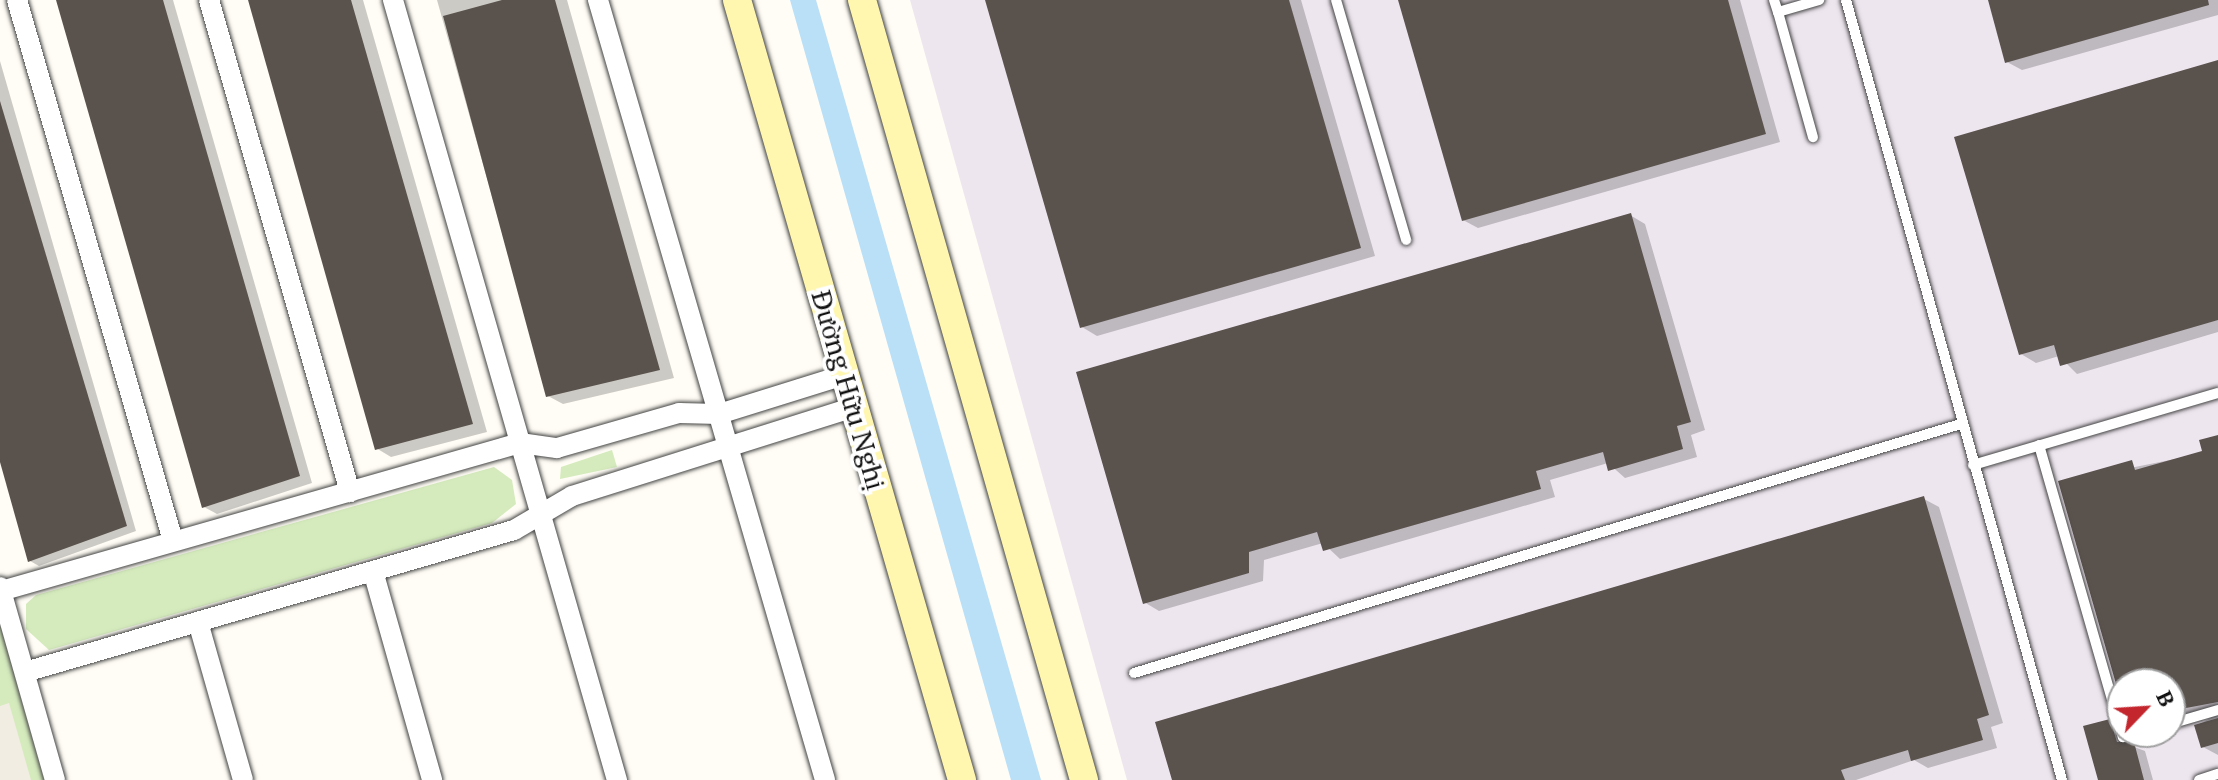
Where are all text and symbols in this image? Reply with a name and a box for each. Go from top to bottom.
street label: Đường Hữu Nghị [804,286,894,494]
north arrow [2106,668,2186,748]
text: B [2150,686,2183,711]

